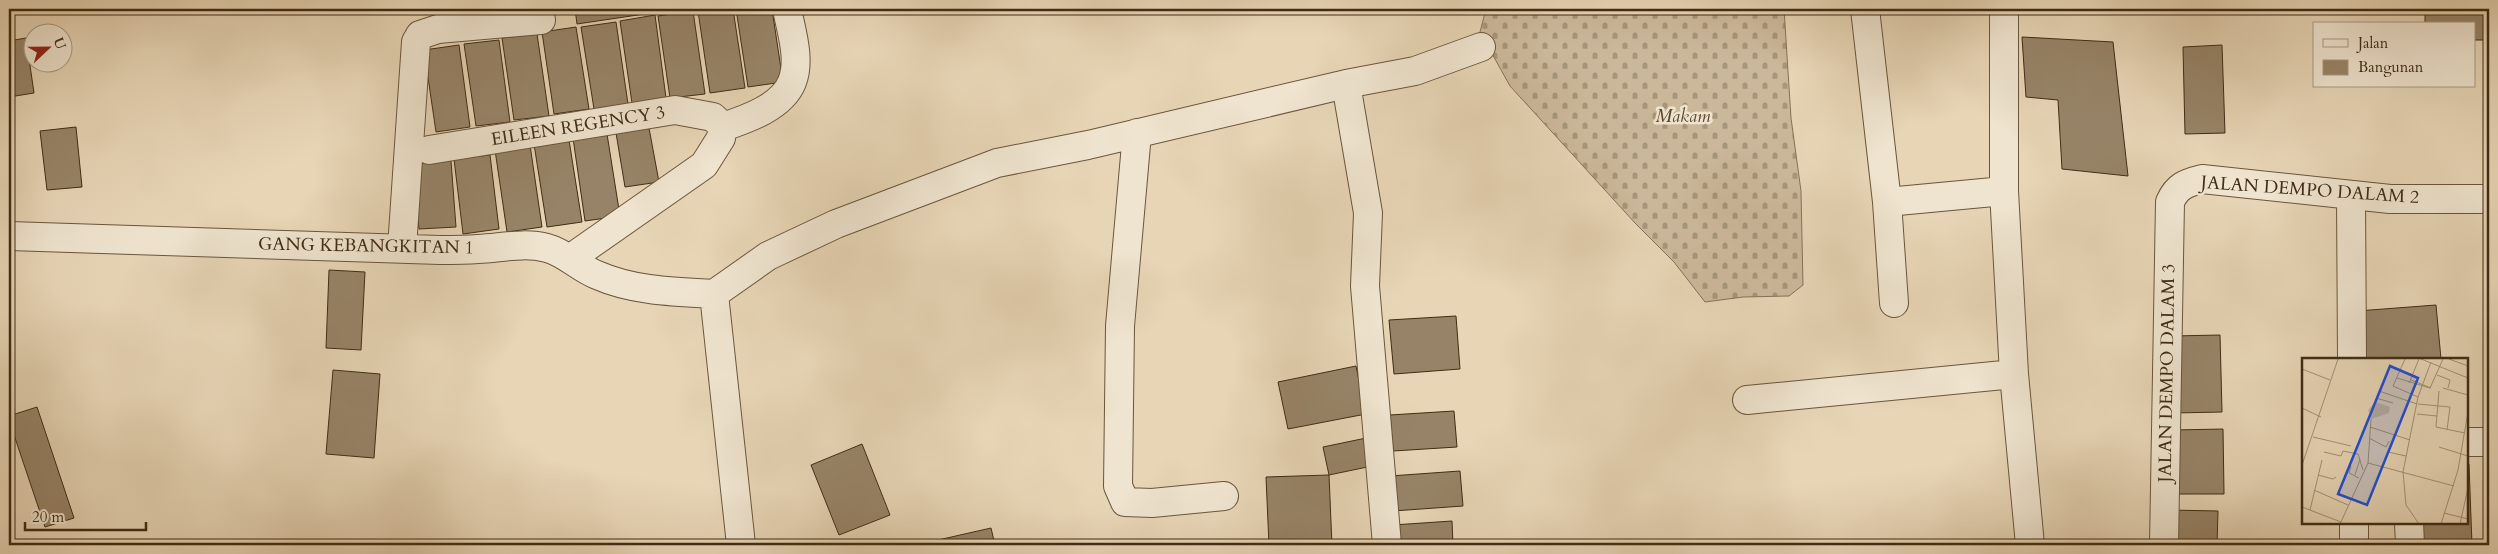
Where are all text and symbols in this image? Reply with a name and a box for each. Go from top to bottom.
north arrow [22,22,72,72]
legend [2313,22,2476,88]
text: Jalan [2356,33,2389,53]
text: U [49,34,71,53]
text: Bangunan [2358,57,2424,77]
street label: EILEEN REGENCY 3 [489,100,667,152]
park label: Makam [1655,104,1711,129]
street label: JALAN DEMPO DALAM 2 [2197,170,2420,210]
street label: GANG KEBANGKITAN 1 [258,232,474,260]
street label: JALAN DEMPO DALAM 3 [2153,263,2181,486]
inset map [2302,358,2468,524]
scale bar [25,499,146,531]
text: 20 m [32,507,64,527]

